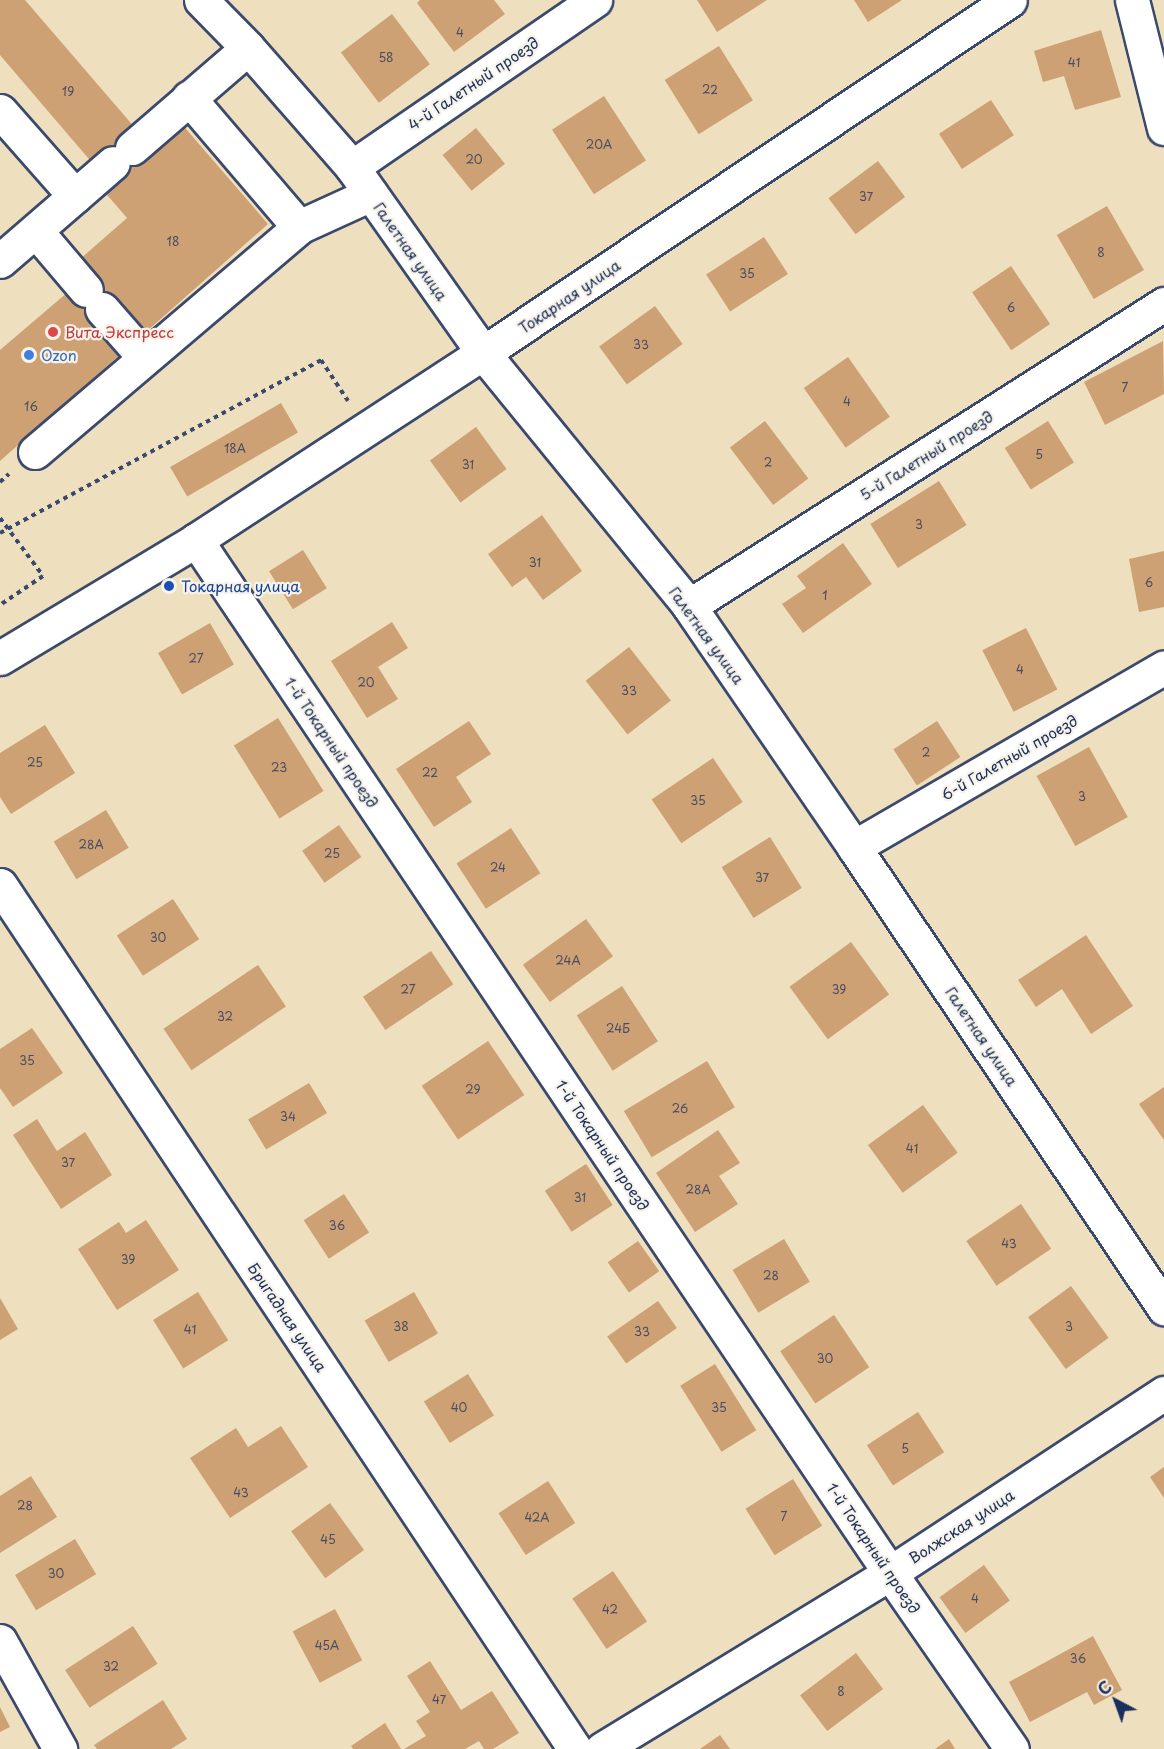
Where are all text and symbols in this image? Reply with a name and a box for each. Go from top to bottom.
house number: 4 [456,26,464,40]
street label: 4-й Галетный проезд [404,32,542,134]
house number: 58 [378,51,394,65]
house number: 41 [1068,56,1080,70]
house number: 22 [702,83,718,97]
house number: 19 [62,85,74,99]
house number: 20А [586,138,612,152]
house number: 20 [465,153,483,167]
house number: 37 [859,190,873,204]
street label: Галетная улица [370,198,452,304]
house number: 18 [167,235,179,249]
house number: 8 [1097,246,1105,260]
street label: Токарная улица [514,255,624,337]
house number: 35 [739,267,755,281]
house number: 6 [1007,301,1015,315]
place label: Вита Экспресс [65,323,174,341]
marker: Вита Экспресс [46,325,60,339]
house number: 33 [633,338,649,352]
place label: Ozon [41,346,77,364]
marker: Ozon [22,348,36,362]
house number: 7 [1122,381,1128,395]
house number: 4 [843,395,851,409]
house number: 16 [24,400,38,414]
street label: 5-й Галетный проезд [856,406,996,504]
house number: 18А [224,442,246,456]
house number: 5 [1035,448,1043,462]
house number: 2 [764,456,772,470]
house number: 31 [462,458,474,472]
house number: 3 [915,518,923,532]
house number: 31 [529,556,541,570]
house number: 6 [1145,576,1153,590]
place label: Токарная улица [181,577,301,595]
marker: Токарная улица [162,579,176,593]
street label: Галетная улица [665,583,749,687]
house number: 1 [822,589,828,603]
house number: 27 [189,652,203,666]
house number: 4 [1016,663,1024,677]
street label: 1-й Токарный проезд [281,673,383,811]
house number: 20 [357,676,375,690]
house number: 33 [621,684,637,698]
street label: 6-й Галетный проезд [937,710,1081,804]
house number: 2 [922,746,930,760]
house number: 25 [27,756,43,770]
house number: 23 [271,761,287,775]
house number: 22 [422,766,438,780]
house number: 3 [1078,790,1086,804]
house number: 35 [690,794,706,808]
house number: 28А [78,838,104,852]
house number: 25 [324,847,340,861]
house number: 24 [490,861,506,875]
house number: 37 [755,871,769,885]
house number: 30 [150,931,166,945]
house number: 24А [555,954,581,968]
house number: 27 [401,983,415,997]
house number: 39 [832,983,846,997]
street label: Галетная улица [942,983,1022,1089]
house number: 32 [217,1010,233,1024]
house number: 24Б [606,1022,630,1036]
house number: 35 [19,1054,35,1068]
street label: 1-й Токарный проезд [552,1076,654,1214]
house number: 29 [465,1083,481,1097]
house number: 26 [672,1102,688,1116]
house number: 34 [280,1110,296,1124]
house number: 41 [906,1142,918,1156]
house number: 37 [61,1156,75,1170]
house number: 28А [685,1183,711,1197]
house number: 31 [574,1191,586,1205]
house number: 36 [329,1219,345,1233]
house number: 43 [1001,1237,1017,1251]
house number: 39 [121,1253,135,1267]
street label: Бригадная улица [245,1259,331,1375]
house number: 28 [763,1269,779,1283]
house number: 38 [393,1320,409,1334]
house number: 3 [1065,1320,1073,1334]
house number: 41 [184,1323,196,1337]
house number: 33 [634,1325,650,1339]
house number: 30 [817,1352,833,1366]
house number: 40 [451,1401,467,1415]
house number: 35 [711,1401,727,1415]
house number: 5 [901,1442,909,1456]
street label: 1-й Токарный проезд [823,1479,925,1617]
street label: Волжская улица [905,1485,1017,1567]
house number: 43 [233,1486,249,1500]
house number: 28 [17,1499,33,1513]
house number: 7 [781,1510,787,1524]
house number: 42А [524,1511,550,1525]
house number: 45 [320,1533,336,1547]
house number: 30 [48,1567,64,1581]
house number: 4 [971,1592,979,1606]
house number: 42 [602,1603,618,1617]
house number: 45А [315,1639,339,1653]
house number: 36 [1070,1652,1086,1666]
house number: 32 [103,1660,119,1674]
north arrow [1086,1671,1146,1731]
text: С [1092,1674,1117,1700]
house number: 8 [837,1685,845,1699]
house number: 47 [432,1693,446,1707]

